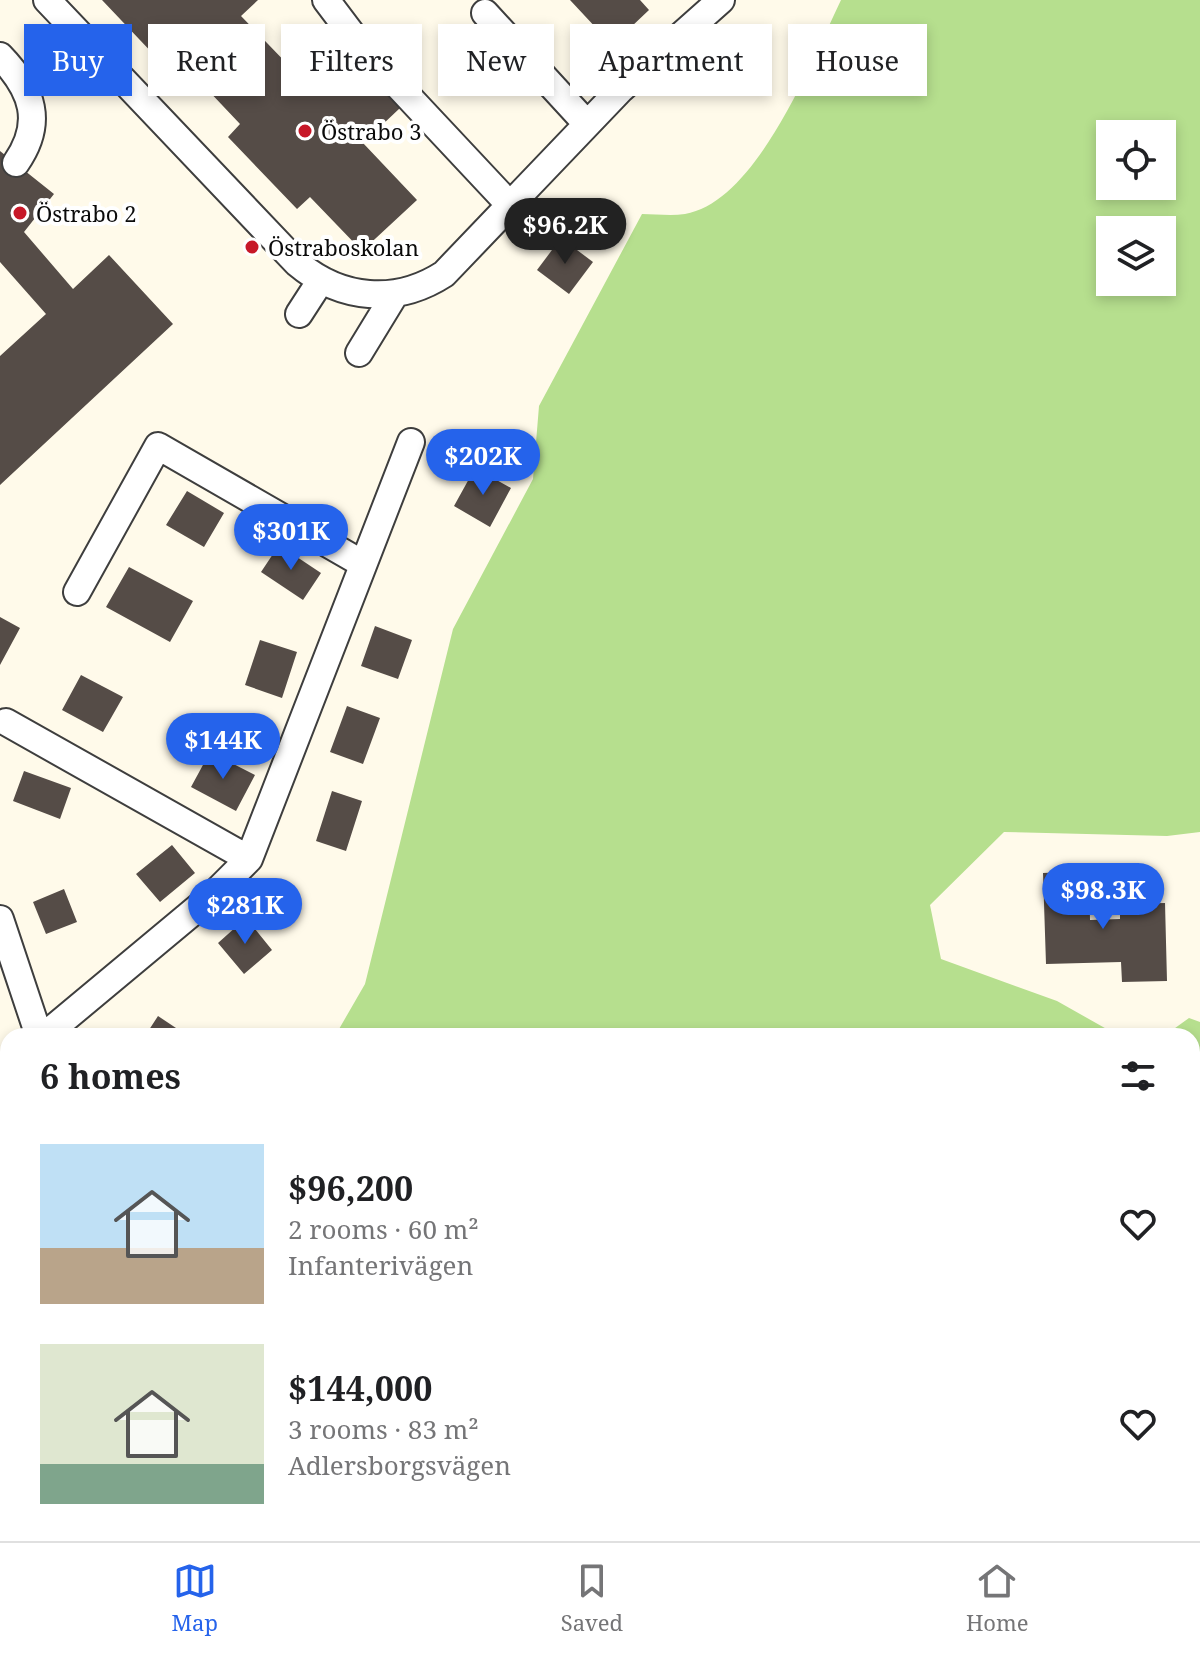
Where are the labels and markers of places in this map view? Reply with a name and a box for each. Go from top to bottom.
place label: Östrabo 3 [321,116,422,146]
marker: Östrabo 3 [296,122,314,140]
place label: Östrabo 2 [36,198,137,228]
pin: $96.2K [500,198,630,266]
marker: Östrabo 2 [11,204,29,222]
place label: Östraboskolan [268,232,419,262]
marker: Östraboskolan [243,238,261,256]
pin: $202K [427,429,539,497]
pin: $301K [235,504,347,572]
pin: $144K [167,713,279,781]
pin: $98.3K [1038,863,1168,931]
pin: $281K [189,878,301,946]

